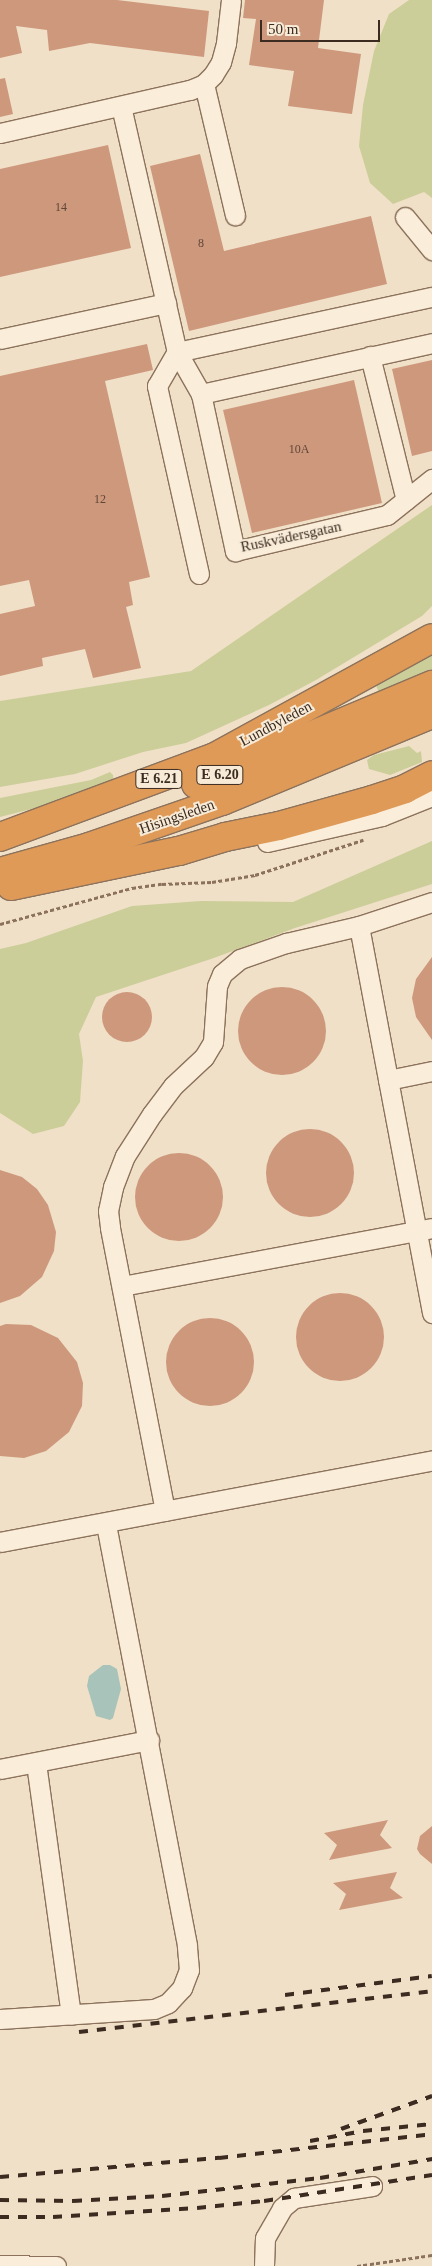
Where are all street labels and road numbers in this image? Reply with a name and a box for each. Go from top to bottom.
street label: Ruskvädersgatan [239,518,343,556]
street label: Lundbyleden [237,697,315,751]
road number: E 6.20 [196,764,244,786]
road number: E 6.21 [135,768,183,791]
street label: Hisingsleden [137,796,217,838]

